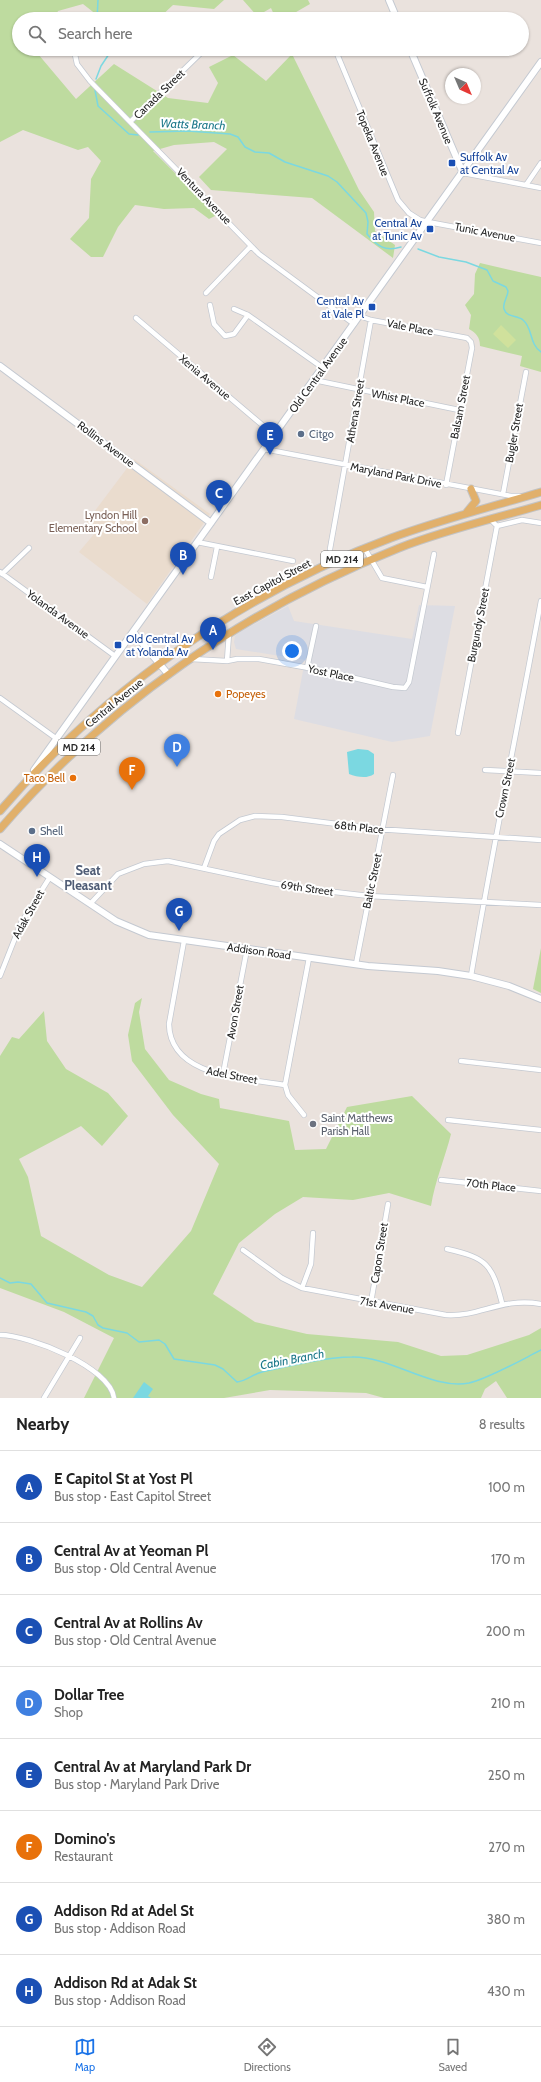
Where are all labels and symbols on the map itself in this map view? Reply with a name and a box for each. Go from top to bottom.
street label: Canada Street [131,66,188,122]
north arrow [445,68,481,104]
street label: Suffolk Avenue [416,76,456,146]
street label: Topeka Avenue [353,108,393,179]
water label: Watts Branch [160,115,226,133]
place label: Suffolk Av at Central Av [460,150,520,177]
marker: Suffolk Av at Central Av [447,158,457,168]
street label: Ventura Avenue [174,165,235,227]
place label: Central Av at Tunic Av [372,216,423,243]
street label: Tunic Avenue [453,219,517,245]
marker: Central Av at Tunic Av [425,224,435,234]
place label: Central Av at Vale Pl [316,294,365,321]
marker: Central Av at Vale Pl [367,302,377,312]
street label: Vale Place [386,316,435,338]
street label: Old Central Avenue [286,334,350,416]
street label: Xenia Avenue [176,351,234,403]
street label: Balsam Street [447,374,473,440]
street label: Athena Street [343,378,367,444]
street label: Whist Place [370,386,426,410]
street label: Bugler Street [502,402,526,464]
street label: Rollins Avenue [75,418,138,470]
pin: E [257,422,283,455]
place label: Citgo [309,427,334,441]
marker: Citgo [296,429,306,439]
street label: Maryland Park Drive [349,459,443,491]
pin: C [206,480,232,513]
place label: Lyndon Hill Elementary School [49,508,137,535]
marker: Lyndon Hill Elementary School [140,516,150,526]
pin: B [170,542,196,575]
road number: MD 214 [321,551,363,567]
street label: East Capitol Street [231,556,313,608]
street label: Yolanda Avenue [23,586,92,642]
street label: Burgundy Street [464,586,492,663]
pin: A [200,617,226,650]
place label: Old Central Av at Yolanda Av [126,632,194,659]
marker: Old Central Av at Yolanda Av [113,640,123,650]
your location [282,641,302,661]
street label: Yost Place [306,661,356,685]
street label: Central Avenue [82,675,146,731]
place label: Popeyes [226,687,266,701]
marker: Popeyes [213,689,223,699]
pin: D [164,734,190,767]
road number: MD 214 [58,739,100,755]
street label: Crown Street [492,756,518,819]
pin: F [119,757,145,790]
place label: Taco Bell [24,771,65,785]
marker: Taco Bell [68,773,78,783]
street label: 68th Place [334,817,385,837]
place label: Shell [40,824,64,838]
marker: Shell [27,826,37,836]
pin: H [24,844,50,877]
street label: Baltic Street [359,852,385,910]
district label: Seat Pleasant [64,862,112,893]
street label: 69th Street [280,877,334,899]
street label: Adak Street [9,887,47,941]
pin: G [166,898,192,931]
street label: Addison Road [226,940,292,962]
street label: Avon Street [223,984,247,1040]
street label: Adel Street [205,1063,259,1087]
place label: Saint Matthews Parish Hall [321,1111,393,1138]
marker: Saint Matthews Parish Hall [308,1119,318,1129]
street label: 70th Place [465,1175,517,1195]
street label: Capon Street [367,1221,391,1284]
street label: 71st Avenue [359,1293,416,1317]
water label: Cabin Branch [259,1345,325,1373]

